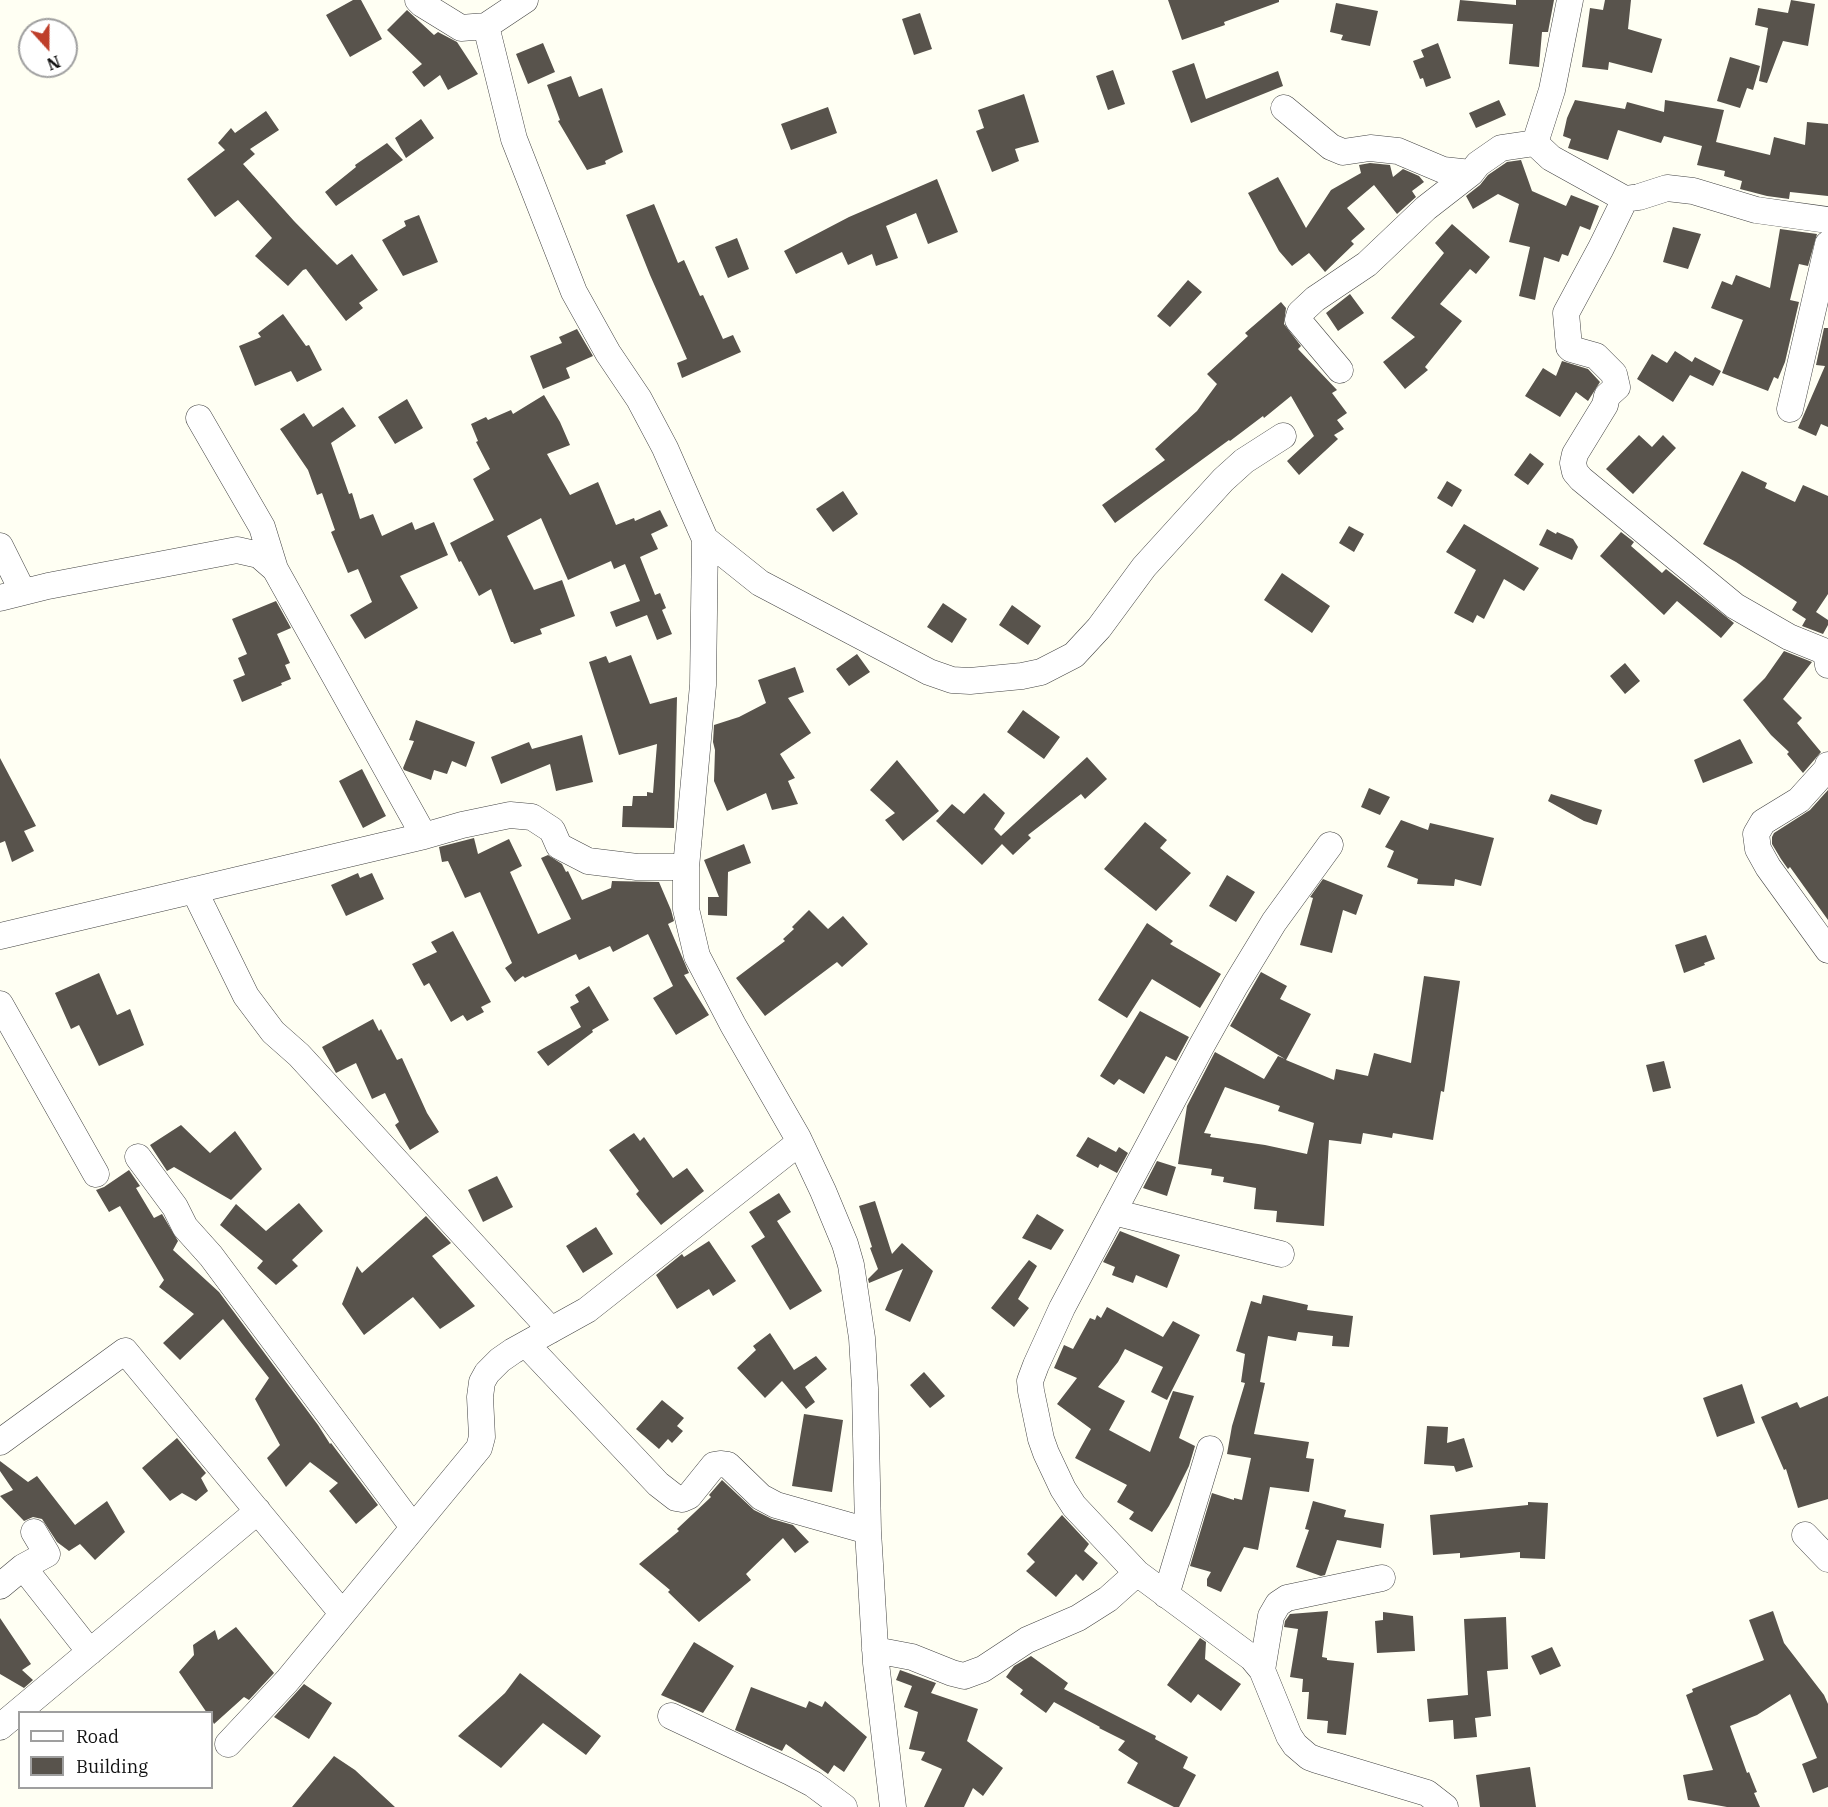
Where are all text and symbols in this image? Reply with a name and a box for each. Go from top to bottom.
north arrow [18,18,78,78]
text: N [44,51,63,75]
legend [18,1711,213,1789]
text: Road [76,1725,119,1748]
text: Building [76,1755,148,1778]

